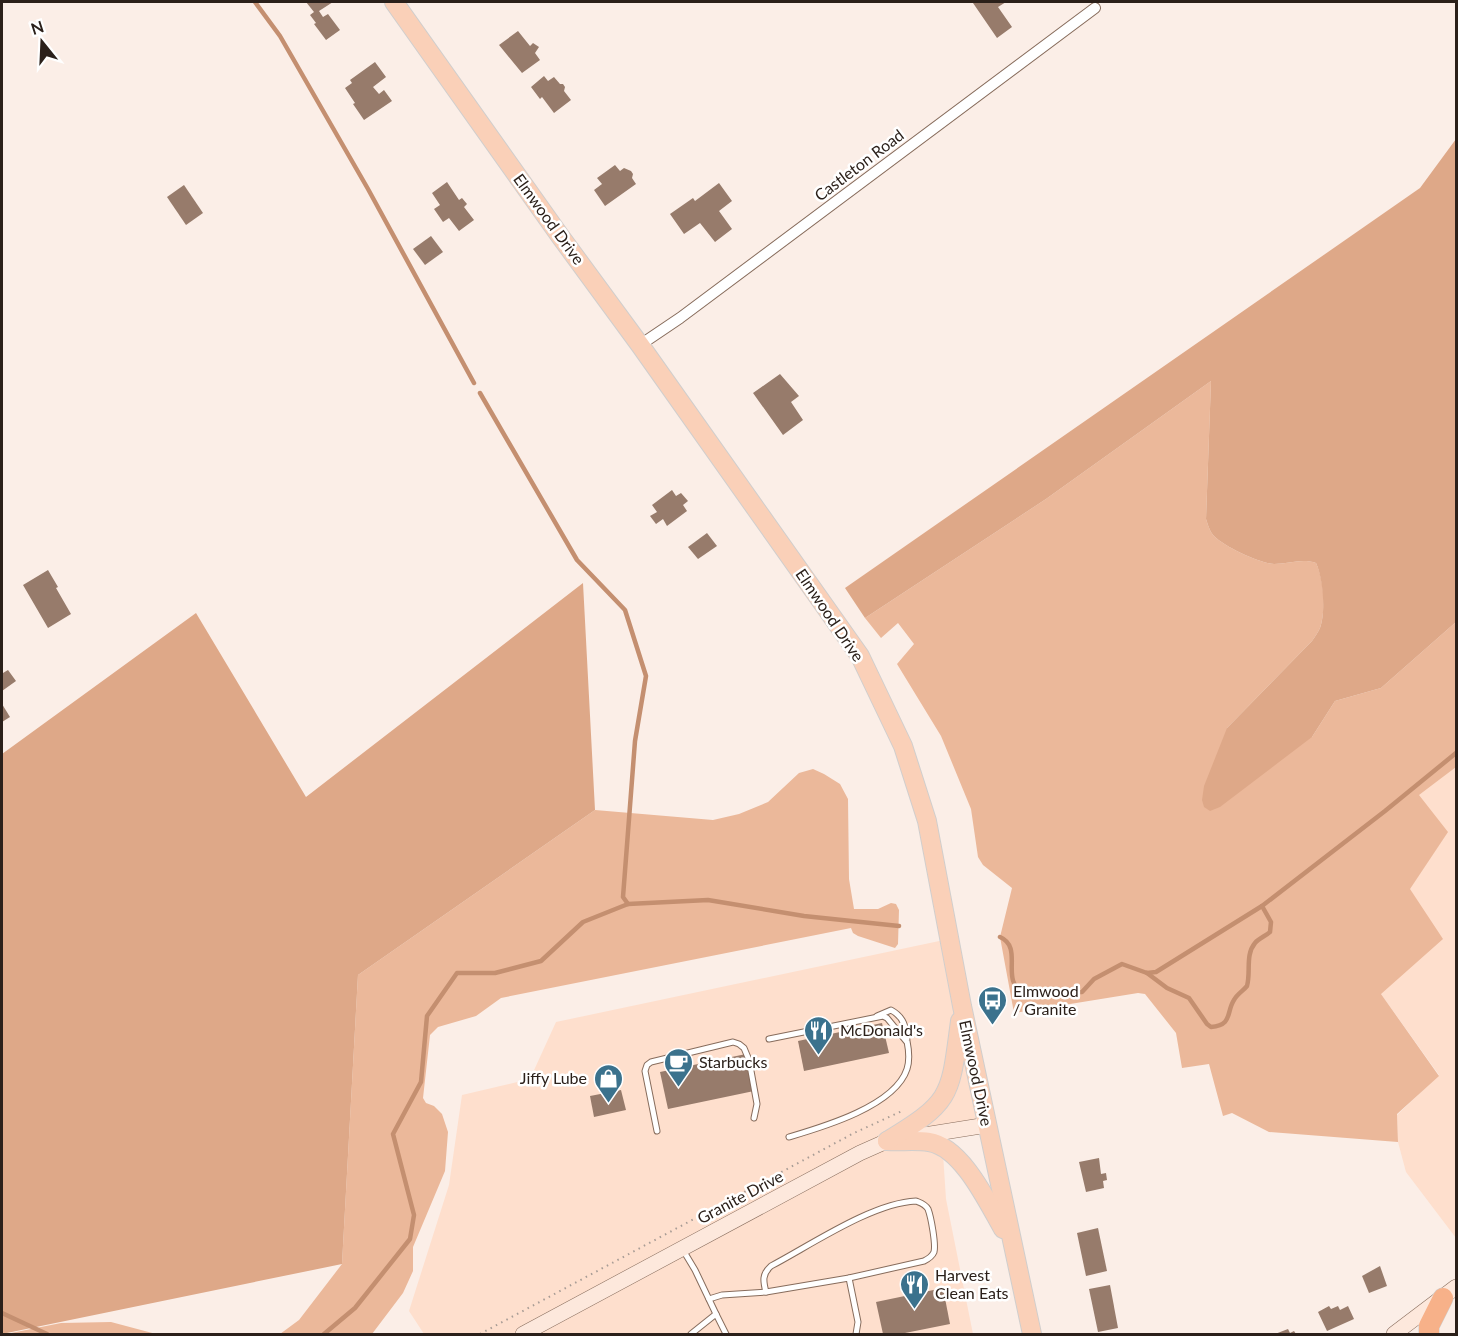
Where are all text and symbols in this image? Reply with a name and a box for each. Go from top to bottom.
north arrow [12,12,72,72]
text: N [28,16,46,38]
street label: Castleton Road [810,125,907,204]
street label: Elmwood Drive [510,169,589,268]
street label: Elmwood Drive [792,565,868,665]
place label: Elmwood / Granite [1013,981,1079,1018]
bus stop icon: Elmwood / Granite [976,984,1008,1026]
restaurant icon: McDonald's [803,1014,835,1056]
street label: Elmwood Drive [956,1018,997,1128]
place label: McDonald's [840,1020,923,1039]
cafe icon: Starbucks [662,1046,694,1088]
place label: Starbucks [699,1052,767,1071]
shop icon: Jiffy Lube [592,1062,624,1104]
place label: Jiffy Lube [520,1068,587,1087]
street label: Granite Drive [694,1166,786,1227]
place label: Harvest Clean Eats [935,1265,1009,1302]
restaurant icon: Harvest Clean Eats [898,1268,930,1310]

